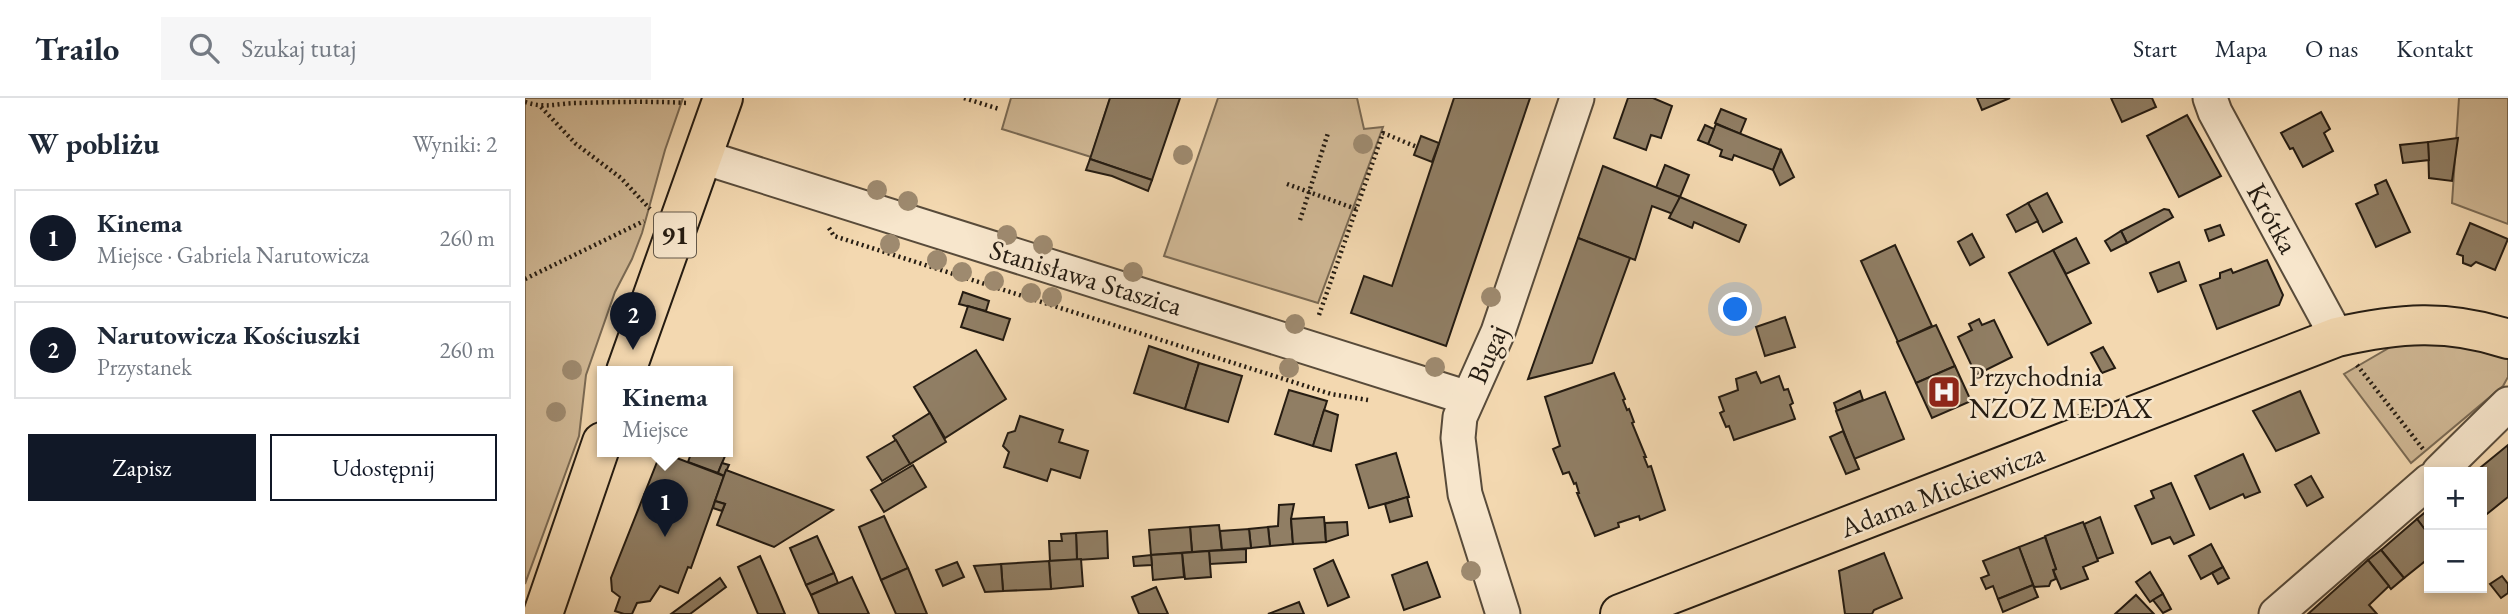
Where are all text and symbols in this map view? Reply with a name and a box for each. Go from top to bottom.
search box [161,17,651,80]
text: Trailo [35,27,119,70]
icon: search [185,29,223,67]
text: Szukaj tutaj [241,31,356,65]
text: Start [2133,33,2177,64]
text: Mapa [2215,33,2267,64]
text: O nas [2305,33,2358,64]
text: Kontakt [2396,33,2473,64]
text: W pobliżu [28,124,159,163]
text: Wyniki: 2 [413,129,497,159]
street label: Krótka [2239,176,2307,260]
text: Kinema [97,206,182,240]
road number: 91 [654,212,696,258]
text: 1 [47,223,59,253]
text: 260 m [439,223,495,253]
street label: Stanisława Staszica [985,231,1187,324]
text: Miejsce · Gabriela Narutowicza [97,240,369,270]
pin: 2 [610,292,656,350]
your location [1718,292,1752,326]
text: Narutowicza Kościuszki [97,318,360,352]
street label: Bugaj [1459,319,1515,389]
text: 2 [47,335,59,365]
text: 260 m [439,335,495,365]
text: Przystanek [97,352,192,382]
place label: Przychodnia NZOZ MEDAX [1969,358,2153,426]
popup [597,366,733,457]
hospital icon: Przychodnia NZOZ MEDAX [1925,373,1963,411]
text: Kinema [622,380,708,414]
text: Miejsce [622,414,688,444]
button: Zapisz [28,434,256,501]
button: Udostępnij [270,434,497,501]
street label: Adama Mickiewicza [1834,434,2050,546]
map controls [2424,467,2487,593]
button: + [2424,467,2487,530]
pin: 1 [642,479,688,537]
button: − [2424,530,2487,593]

